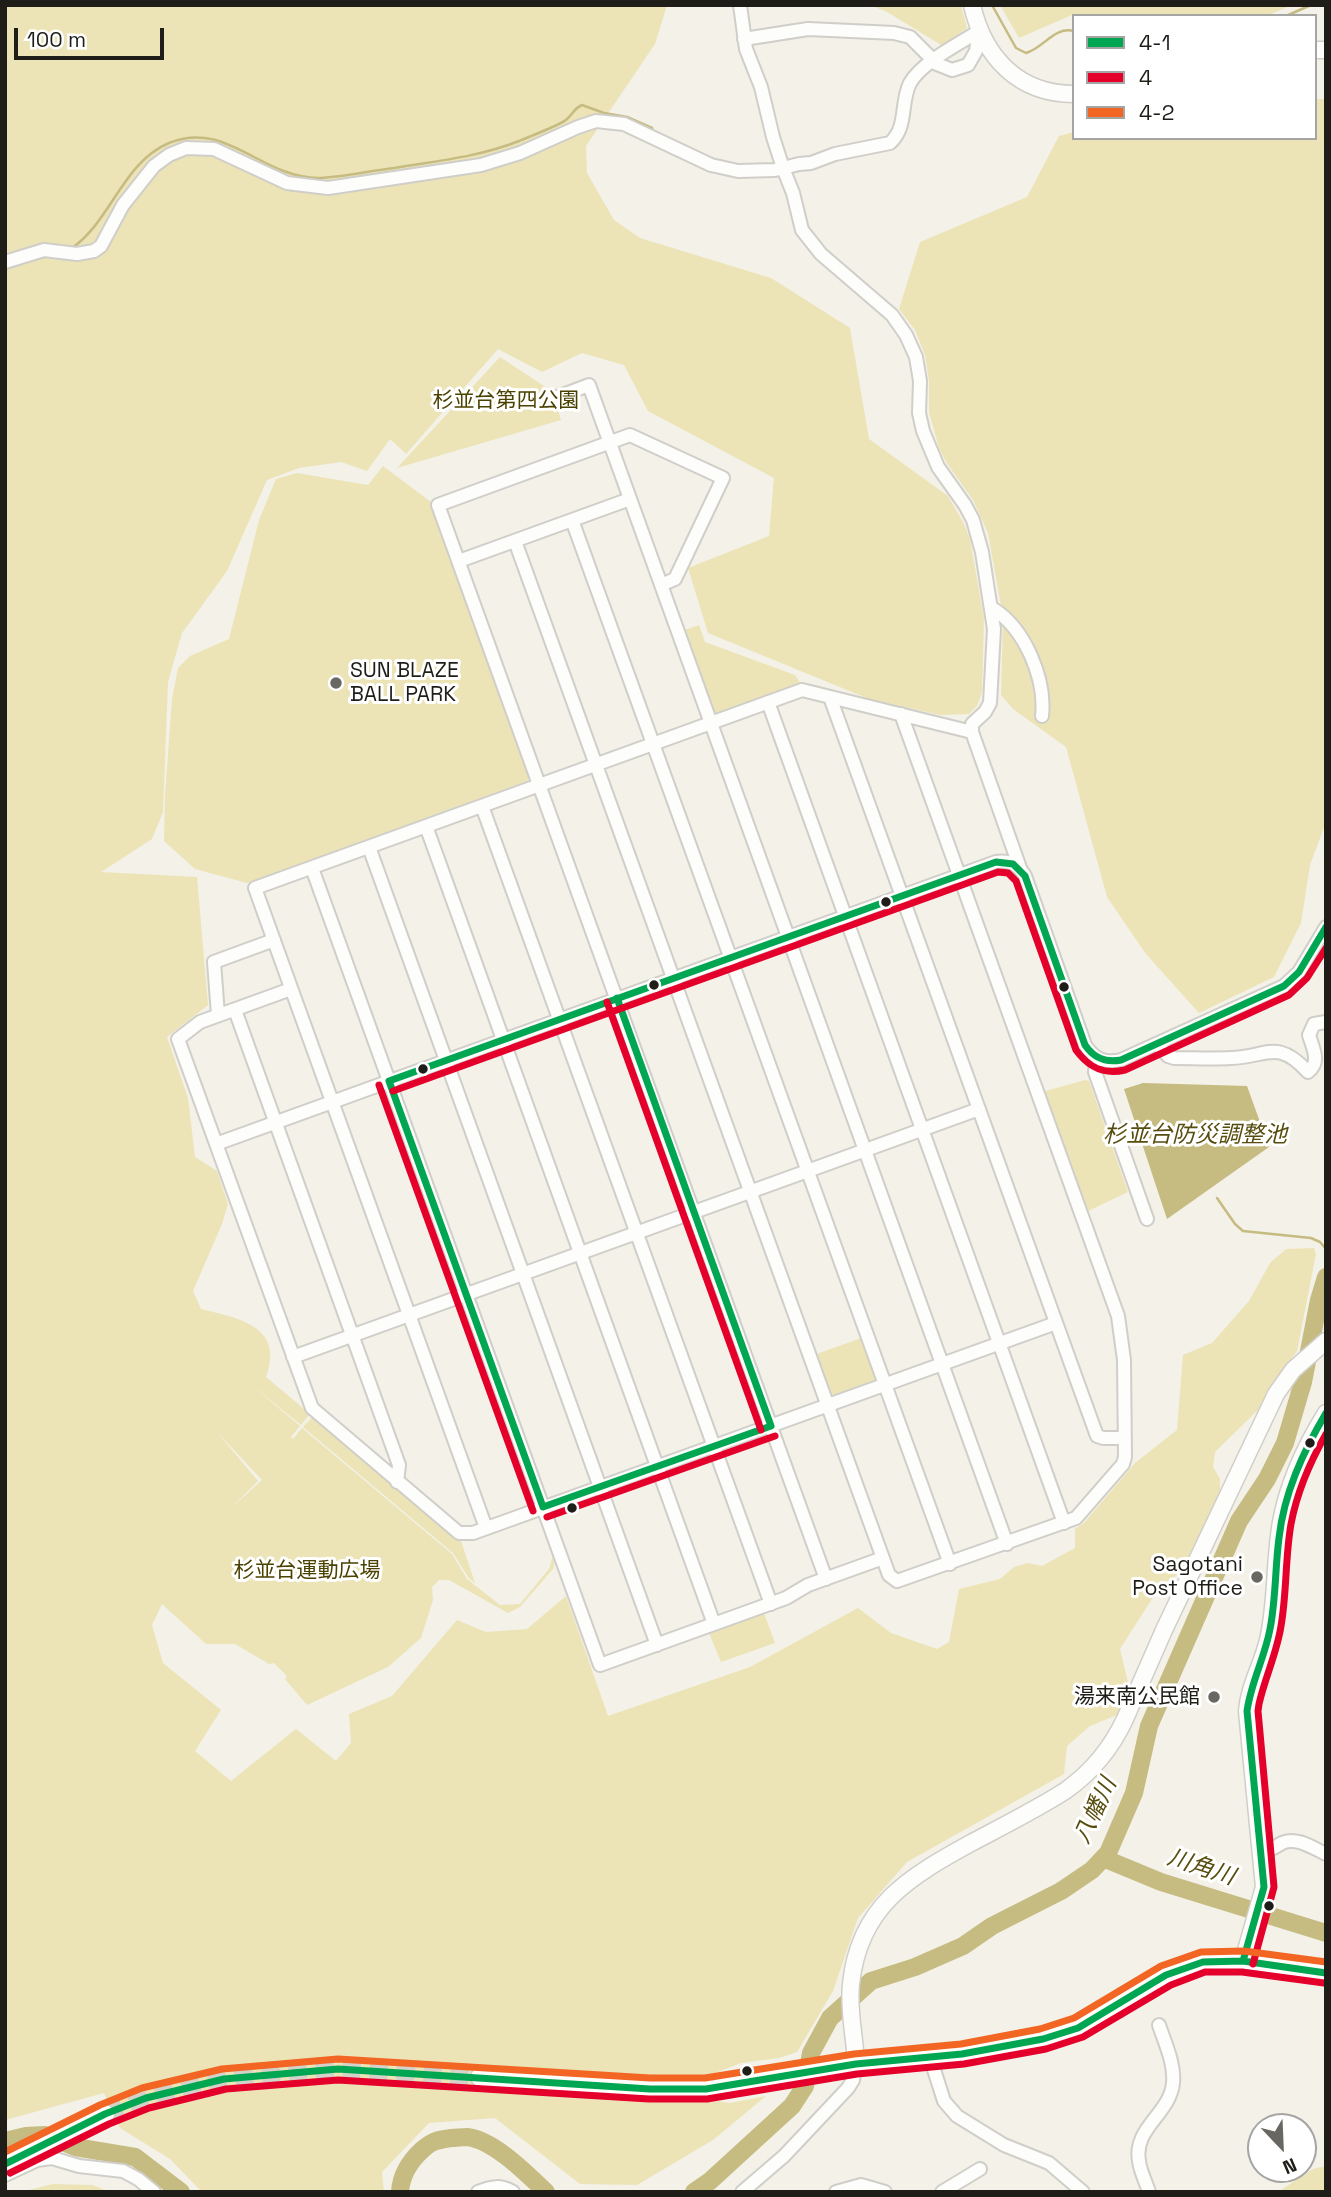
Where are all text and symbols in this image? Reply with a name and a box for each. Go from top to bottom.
scale bar [18,14,168,58]
legend [1072,14,1317,140]
text: 100 m [27,26,86,53]
text: 4-1 [1139,29,1170,56]
text: 4 [1139,64,1152,91]
text: 4-2 [1139,99,1174,126]
park label: 杉並台第四公園 [433,388,579,414]
place label: SUN BLAZE BALL PARK [350,658,459,708]
marker: SUN BLAZE BALL PARK [328,675,344,691]
unlabelled marker [879,895,893,909]
unlabelled marker [647,978,661,992]
unlabelled marker [1057,980,1071,994]
unlabelled marker [416,1062,430,1076]
water label: 杉並台防災調整池 [1103,1122,1287,1150]
unlabelled marker [1303,1436,1317,1450]
unlabelled marker [565,1501,579,1515]
place label: Sagotani Post Office [1132,1552,1243,1602]
park label: 杉並台運動広場 [234,1558,380,1584]
marker: Sagotani Post Office [1249,1569,1265,1585]
place label: 湯来南公民館 [1074,1684,1200,1710]
marker: 湯来南公民館 [1206,1689,1222,1705]
water label: 八幡川 [1069,1774,1123,1848]
water label: 川角川 [1164,1844,1238,1892]
unlabelled marker [1262,1899,1276,1913]
unlabelled marker [740,2064,754,2078]
north arrow [1247,2113,1317,2183]
text: N [1279,2152,1300,2180]

